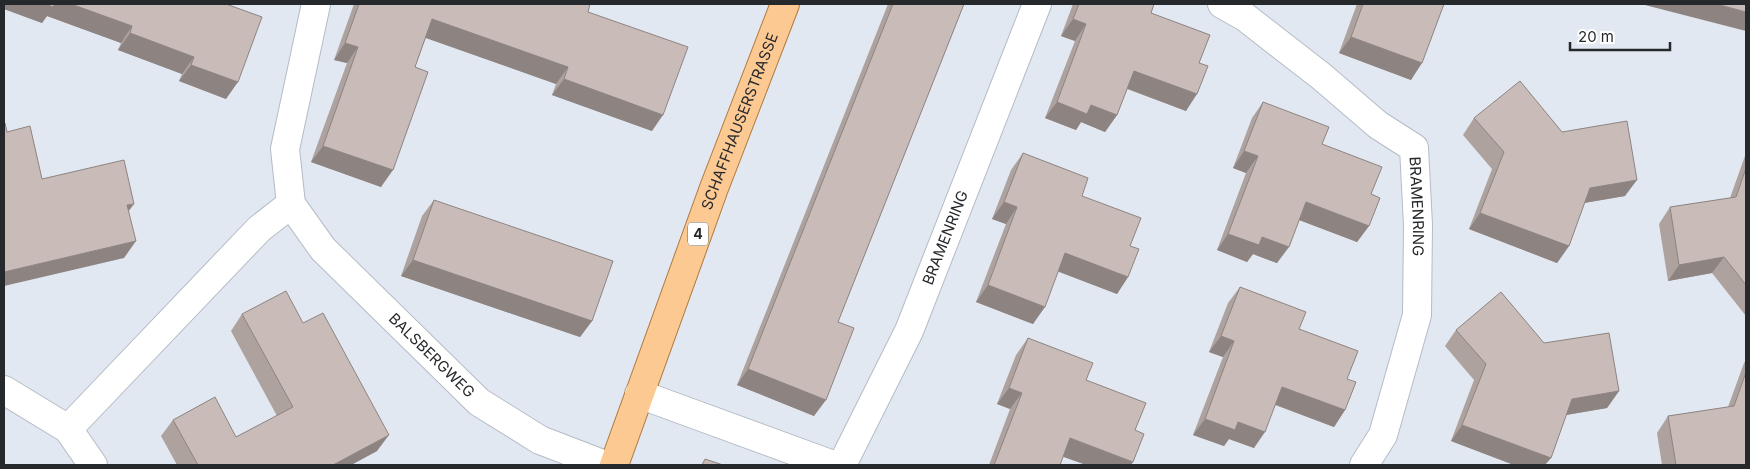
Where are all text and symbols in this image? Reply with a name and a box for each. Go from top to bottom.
scale bar [1570,20,1670,52]
text: 20 m [1578,27,1614,46]
street label: SCHAFFHAUSERSTRASSE [697,30,782,212]
street label: BRAMENRING [1405,156,1428,256]
street label: BRAMENRING [918,188,972,288]
road number: 4 [688,222,708,245]
street label: BALSBERGWEG [385,309,479,402]

